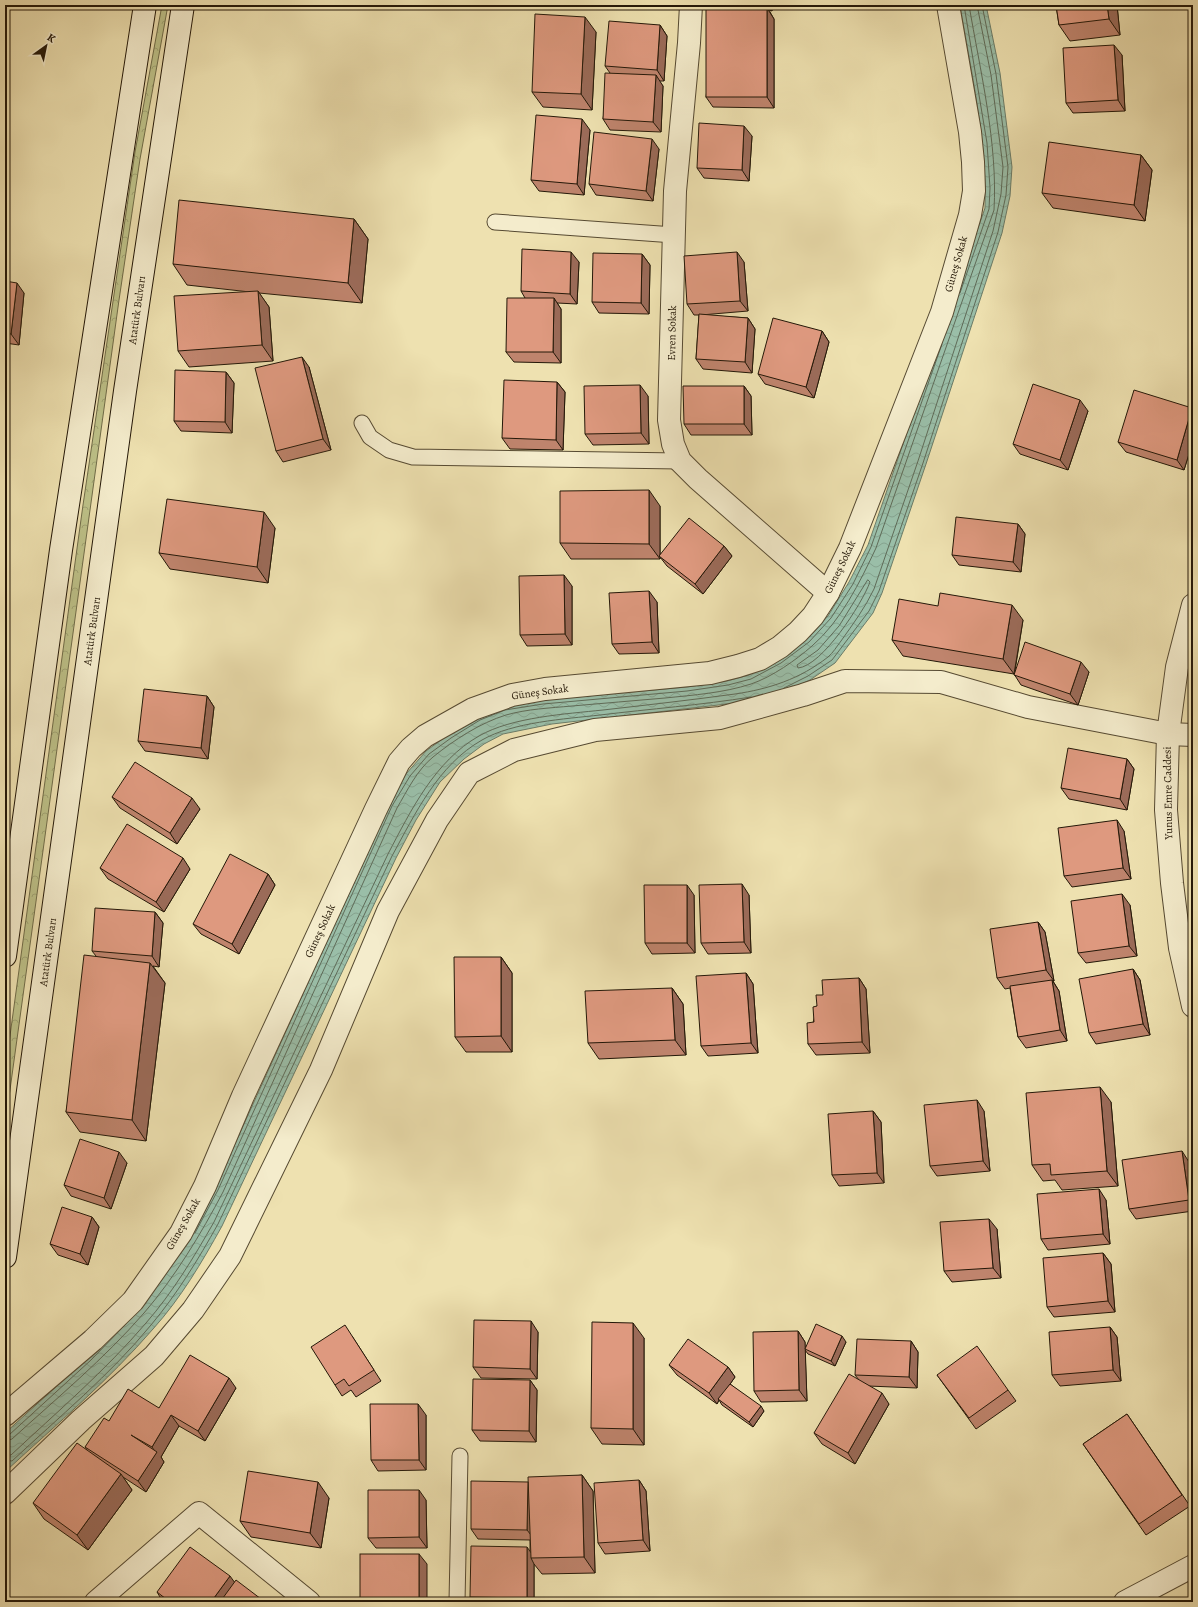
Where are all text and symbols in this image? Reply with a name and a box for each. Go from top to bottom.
north arrow [26,26,66,66]
text: K [44,30,59,47]
street label: Güneş Sokak [941,234,971,294]
street label: Atatürk Bulvarı [125,275,149,346]
street label: Evren Sokak [664,305,680,361]
street label: Güneş Sokak [821,537,860,596]
street label: Atatürk Bulvarı [80,596,104,667]
street label: Güneş Sokak [510,680,570,703]
street label: Yunus Emre Caddesi [1160,746,1176,841]
street label: Güneş Sokak [301,901,339,960]
street label: Atatürk Bulvarı [36,917,60,988]
street label: Güneş Sokak [162,1195,204,1253]

